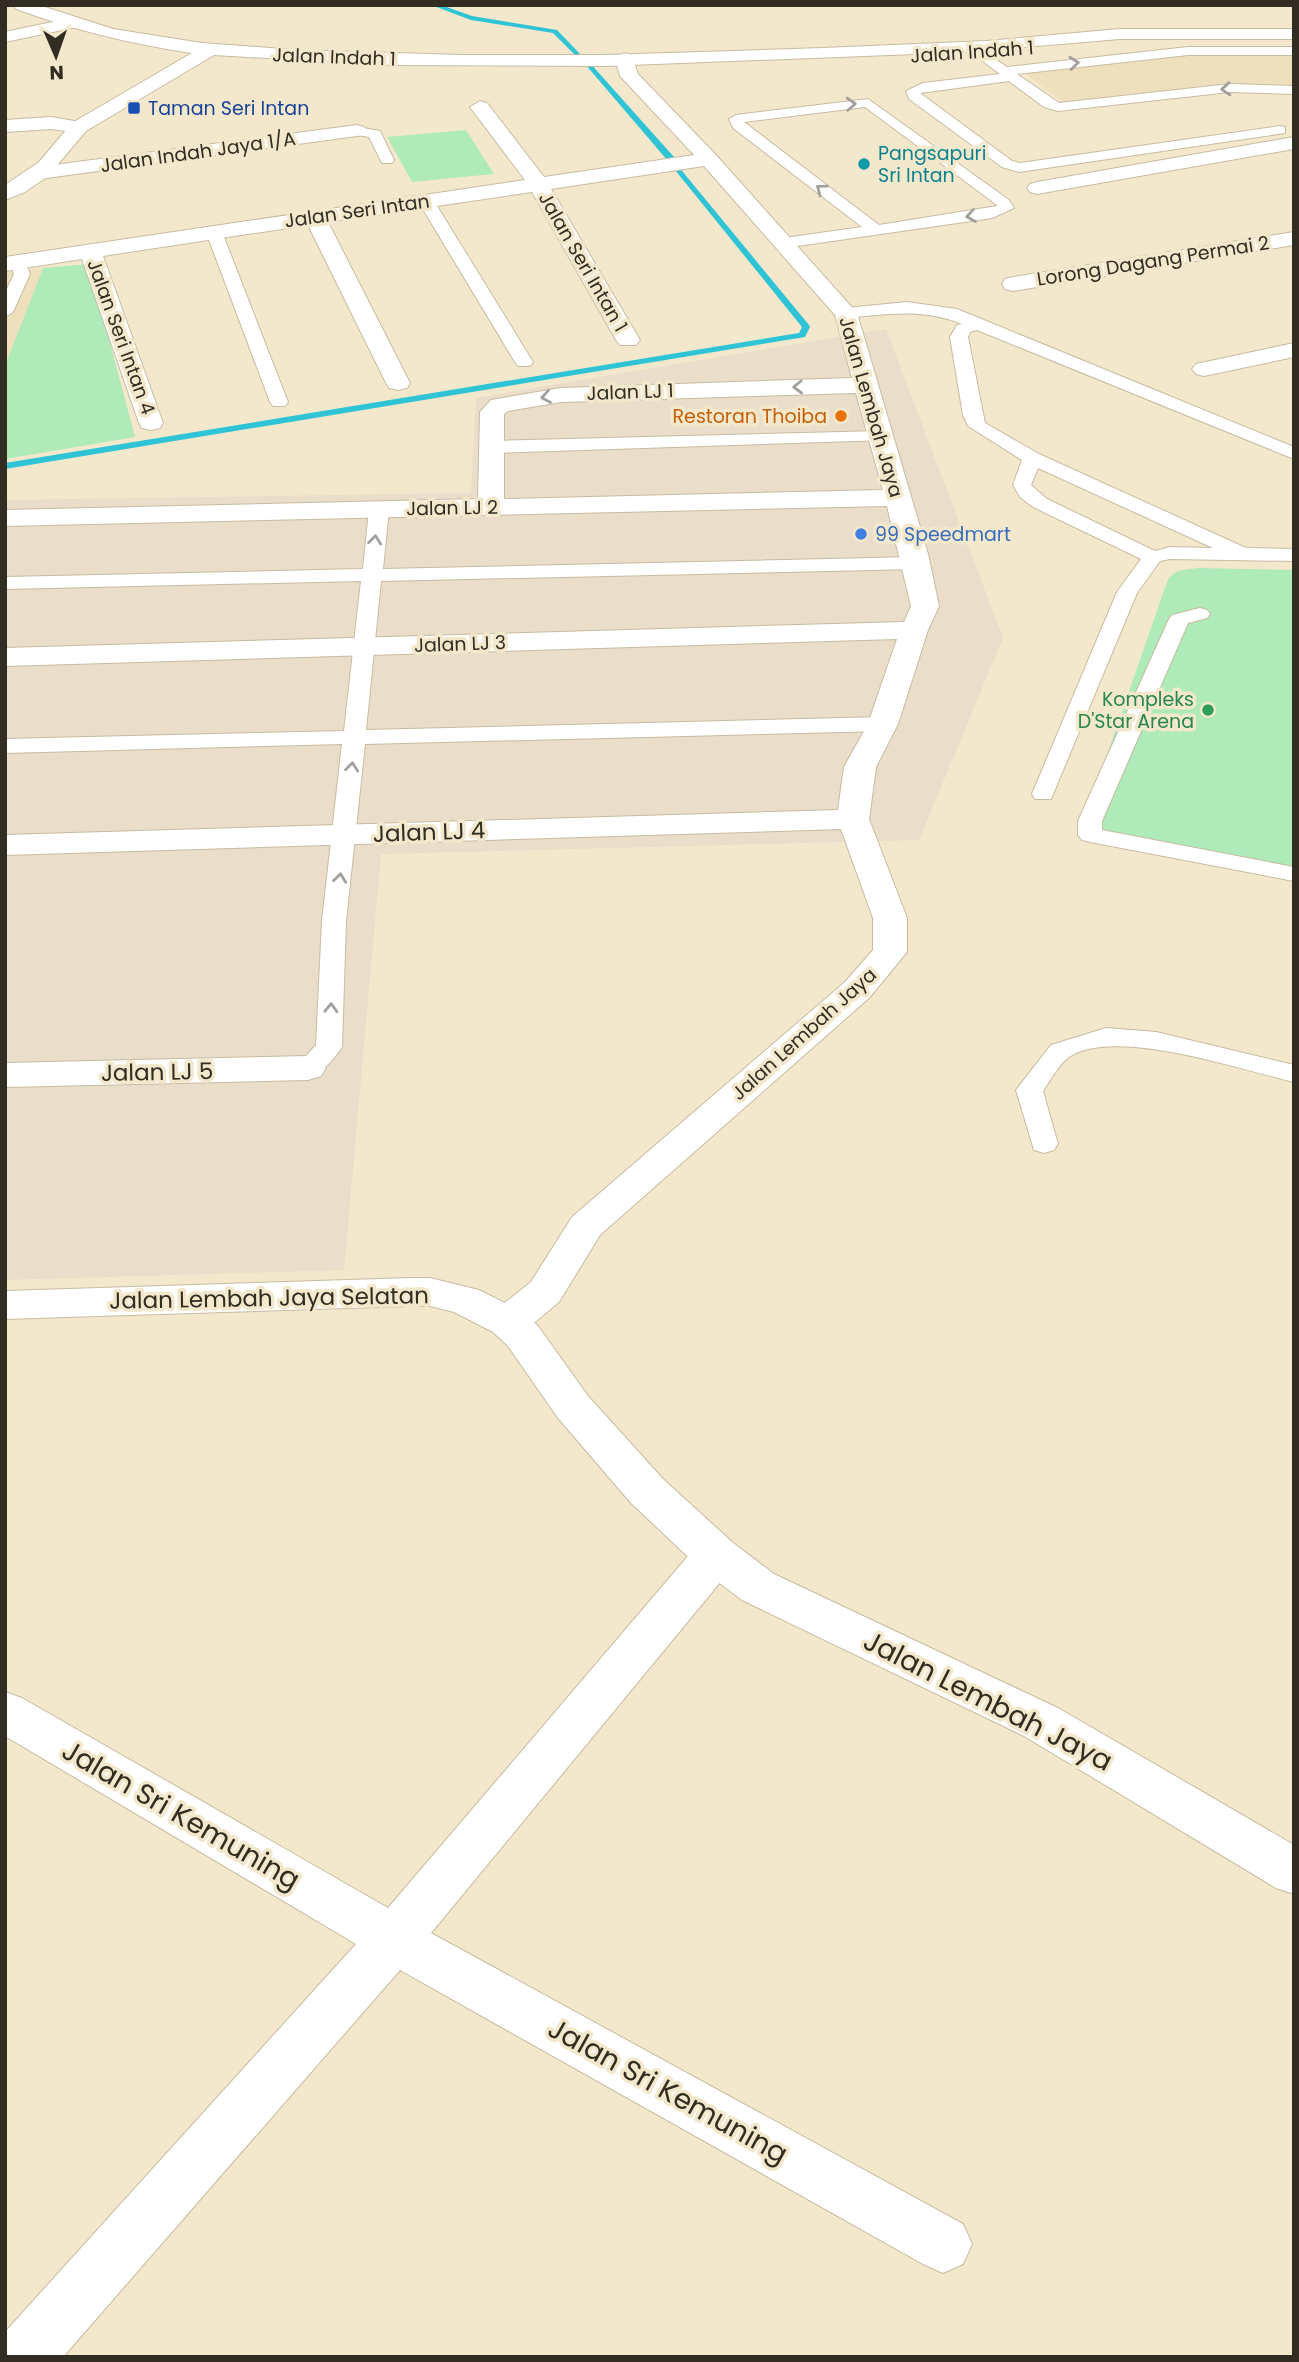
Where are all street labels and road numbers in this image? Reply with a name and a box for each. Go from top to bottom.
street label: Jalan Indah 1 [909,34,1035,70]
street label: Jalan Indah 1 [272,41,396,73]
street label: Jalan Indah Jaya 1/A [99,125,298,179]
street label: Jalan Seri Intan [283,187,431,235]
street label: Jalan Seri Intan 1 [532,187,634,337]
street label: Lorong Dagang Permai 2 [1035,229,1271,293]
street label: Jalan Seri Intan 4 [80,256,162,418]
street label: Jalan Lembah Jaya [832,314,910,500]
street label: Jalan LJ 1 [586,377,674,407]
street label: Jalan LJ 2 [406,494,498,522]
street label: Jalan LJ 3 [413,629,507,659]
street label: Jalan LJ 4 [372,814,486,850]
street label: Jalan Lembah Jaya [726,962,882,1106]
street label: Jalan LJ 5 [100,1055,214,1089]
street label: Jalan Lembah Jaya Selatan [109,1279,429,1317]
street label: Jalan Lembah Jaya [857,1621,1119,1781]
street label: Jalan Sri Kemuning [55,1731,307,1899]
street label: Jalan Sri Kemuning [541,2009,795,2173]

